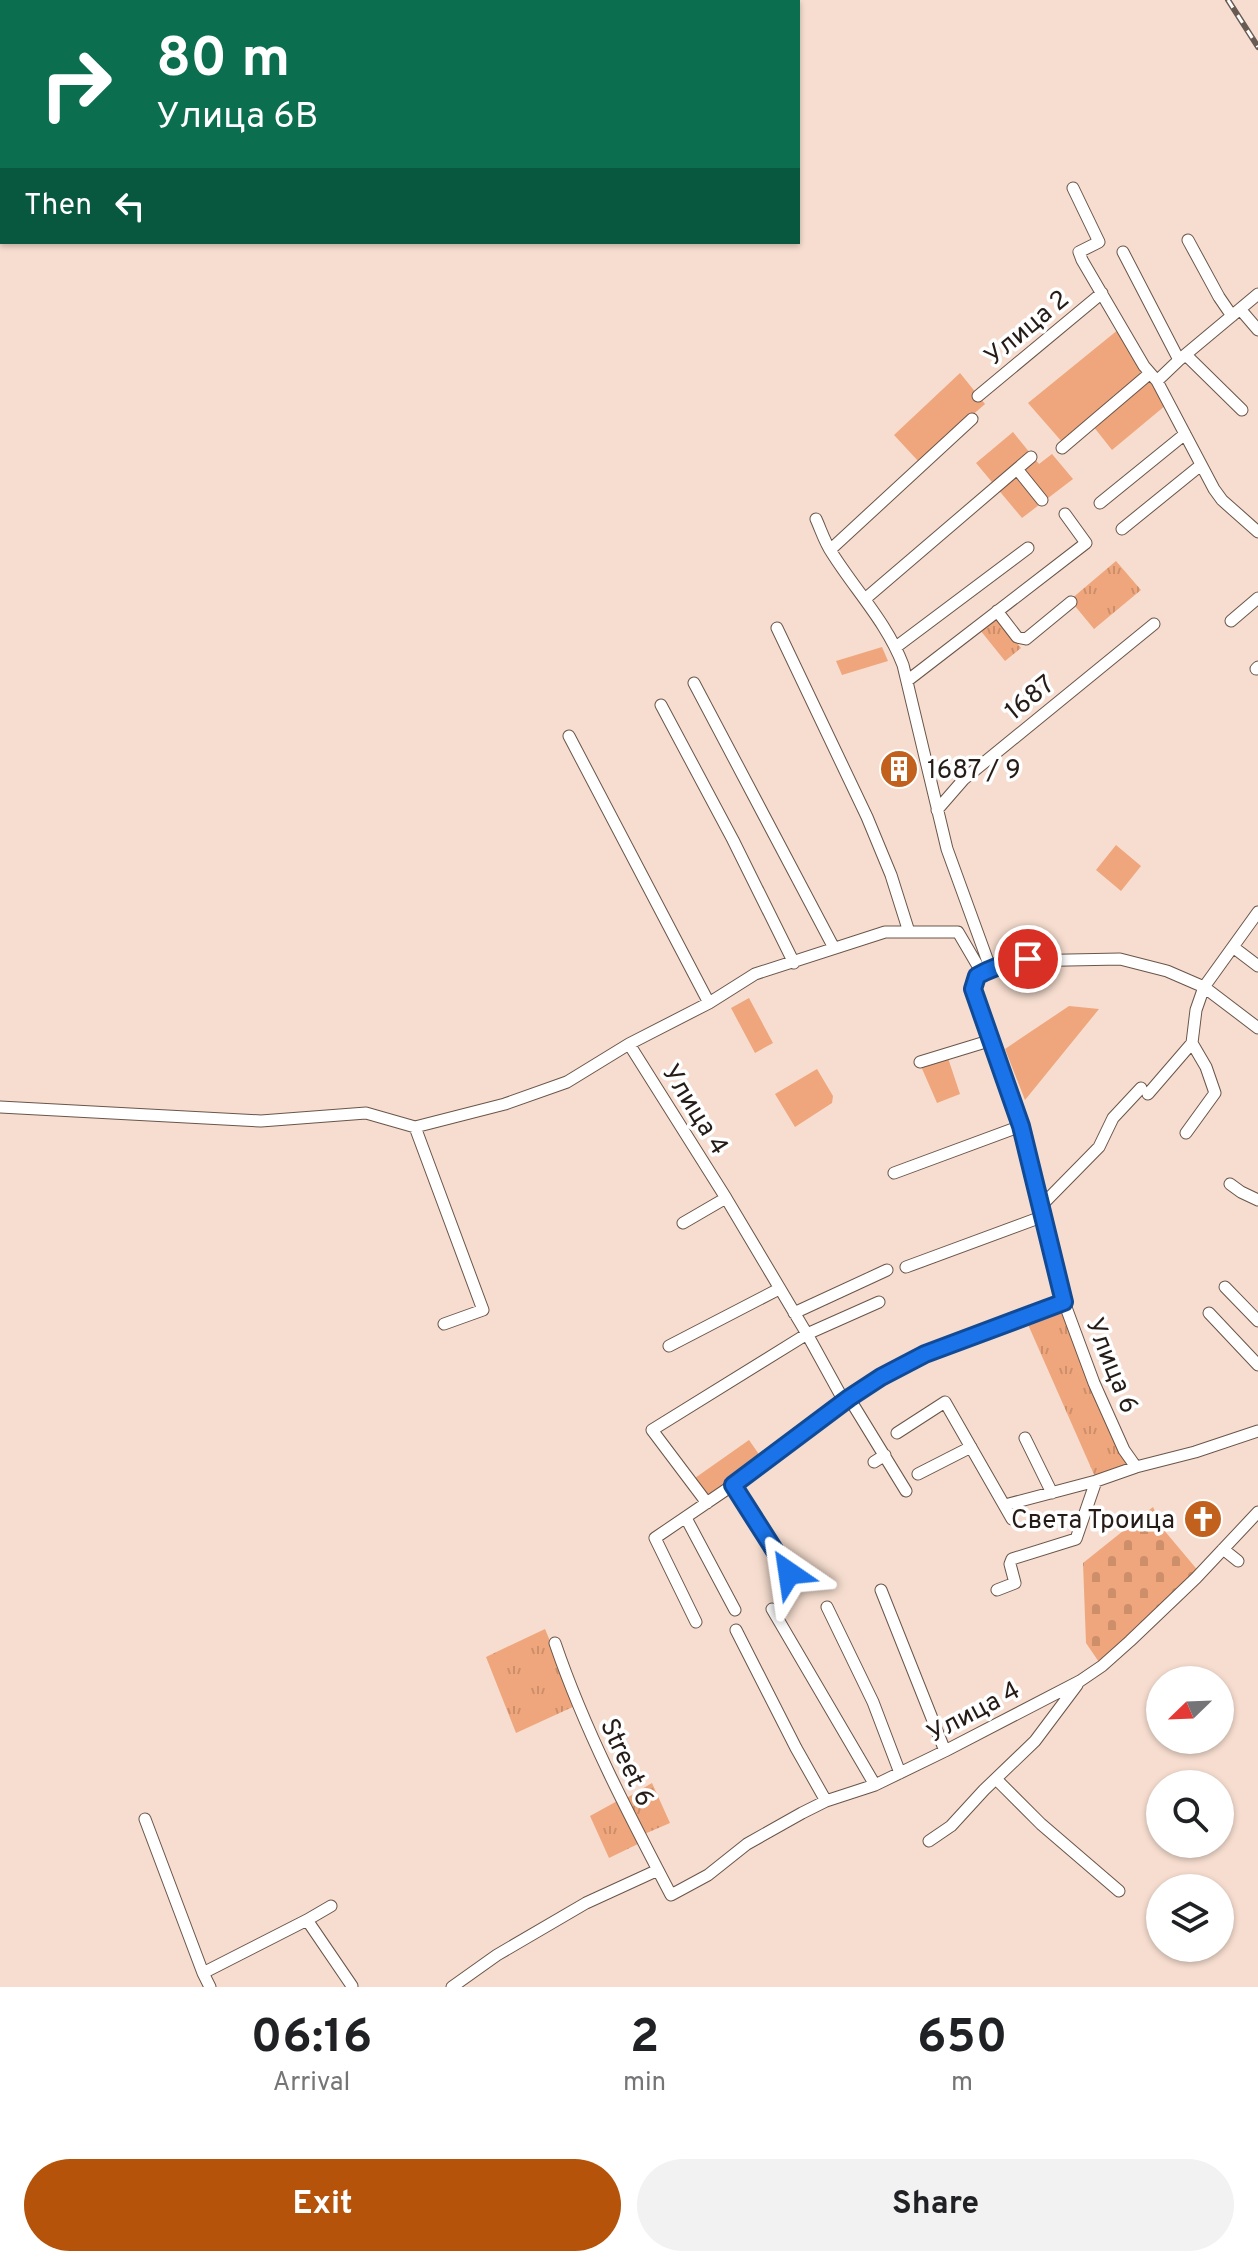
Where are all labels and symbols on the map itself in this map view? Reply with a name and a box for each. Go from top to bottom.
street label: Улица 2 [978,284,1077,374]
street label: 1687 [999,669,1062,729]
building icon: 1687 / 9 [878,748,920,790]
place label: 1687 / 9 [927,755,1021,788]
pin [994,925,1062,993]
street label: Улица 4 [653,1059,735,1162]
street label: Улица 6 [1077,1313,1145,1419]
church icon: Света Троица [1182,1498,1224,1540]
place label: Света Троица [1011,1505,1175,1538]
position arrow [747,1531,831,1615]
north arrow [1146,1666,1234,1754]
street label: Улица 4 [922,1675,1026,1751]
street label: Street 6 [591,1714,660,1812]

